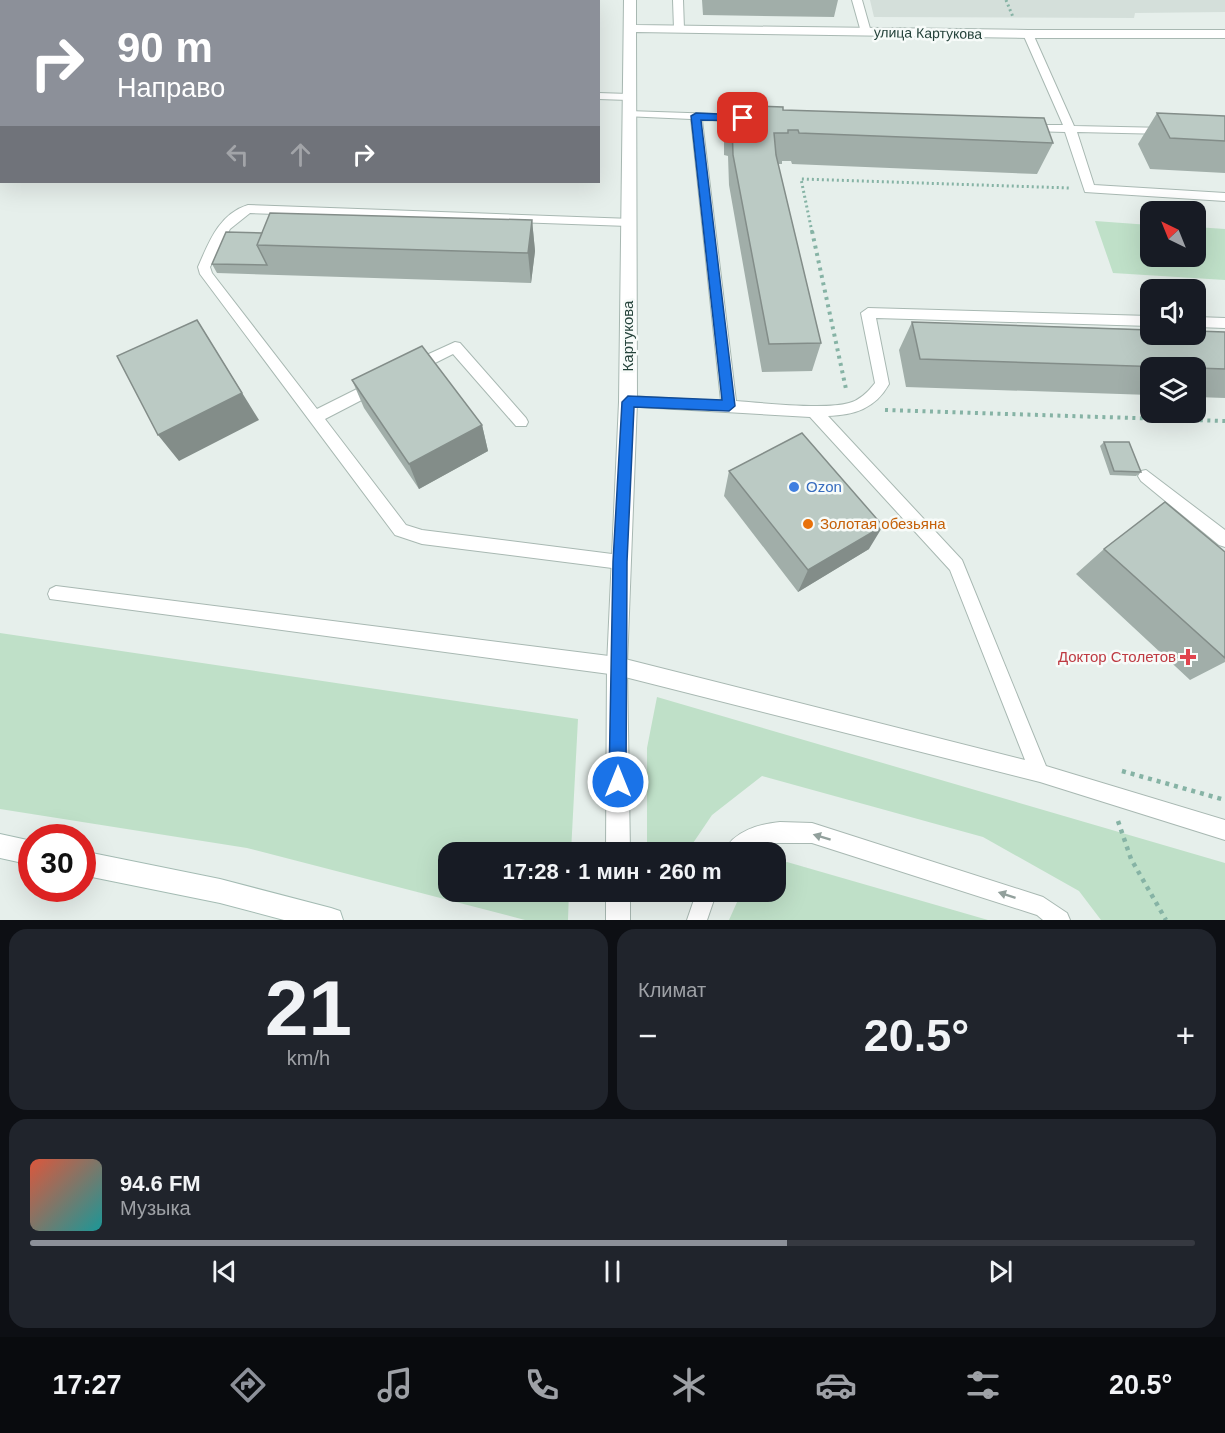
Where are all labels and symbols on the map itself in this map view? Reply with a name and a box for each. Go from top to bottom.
street label: улица Картукова [874,24,983,42]
pin [717,92,768,143]
north arrow [1140,201,1206,267]
street label: Картукова [619,300,636,371]
place label: Ozon [806,478,842,495]
marker: Ozon [787,480,801,494]
place label: Золотая обезьяна [820,515,946,532]
marker: Золотая обезьяна [801,517,815,531]
place label: Доктор Столетов [1058,648,1176,665]
marker: Доктор Столетов [1181,650,1195,664]
position arrow [586,750,650,814]
speed limit sign: 30 [18,824,96,902]
one-way arrow [813,831,831,841]
one-way arrow [998,890,1016,900]

